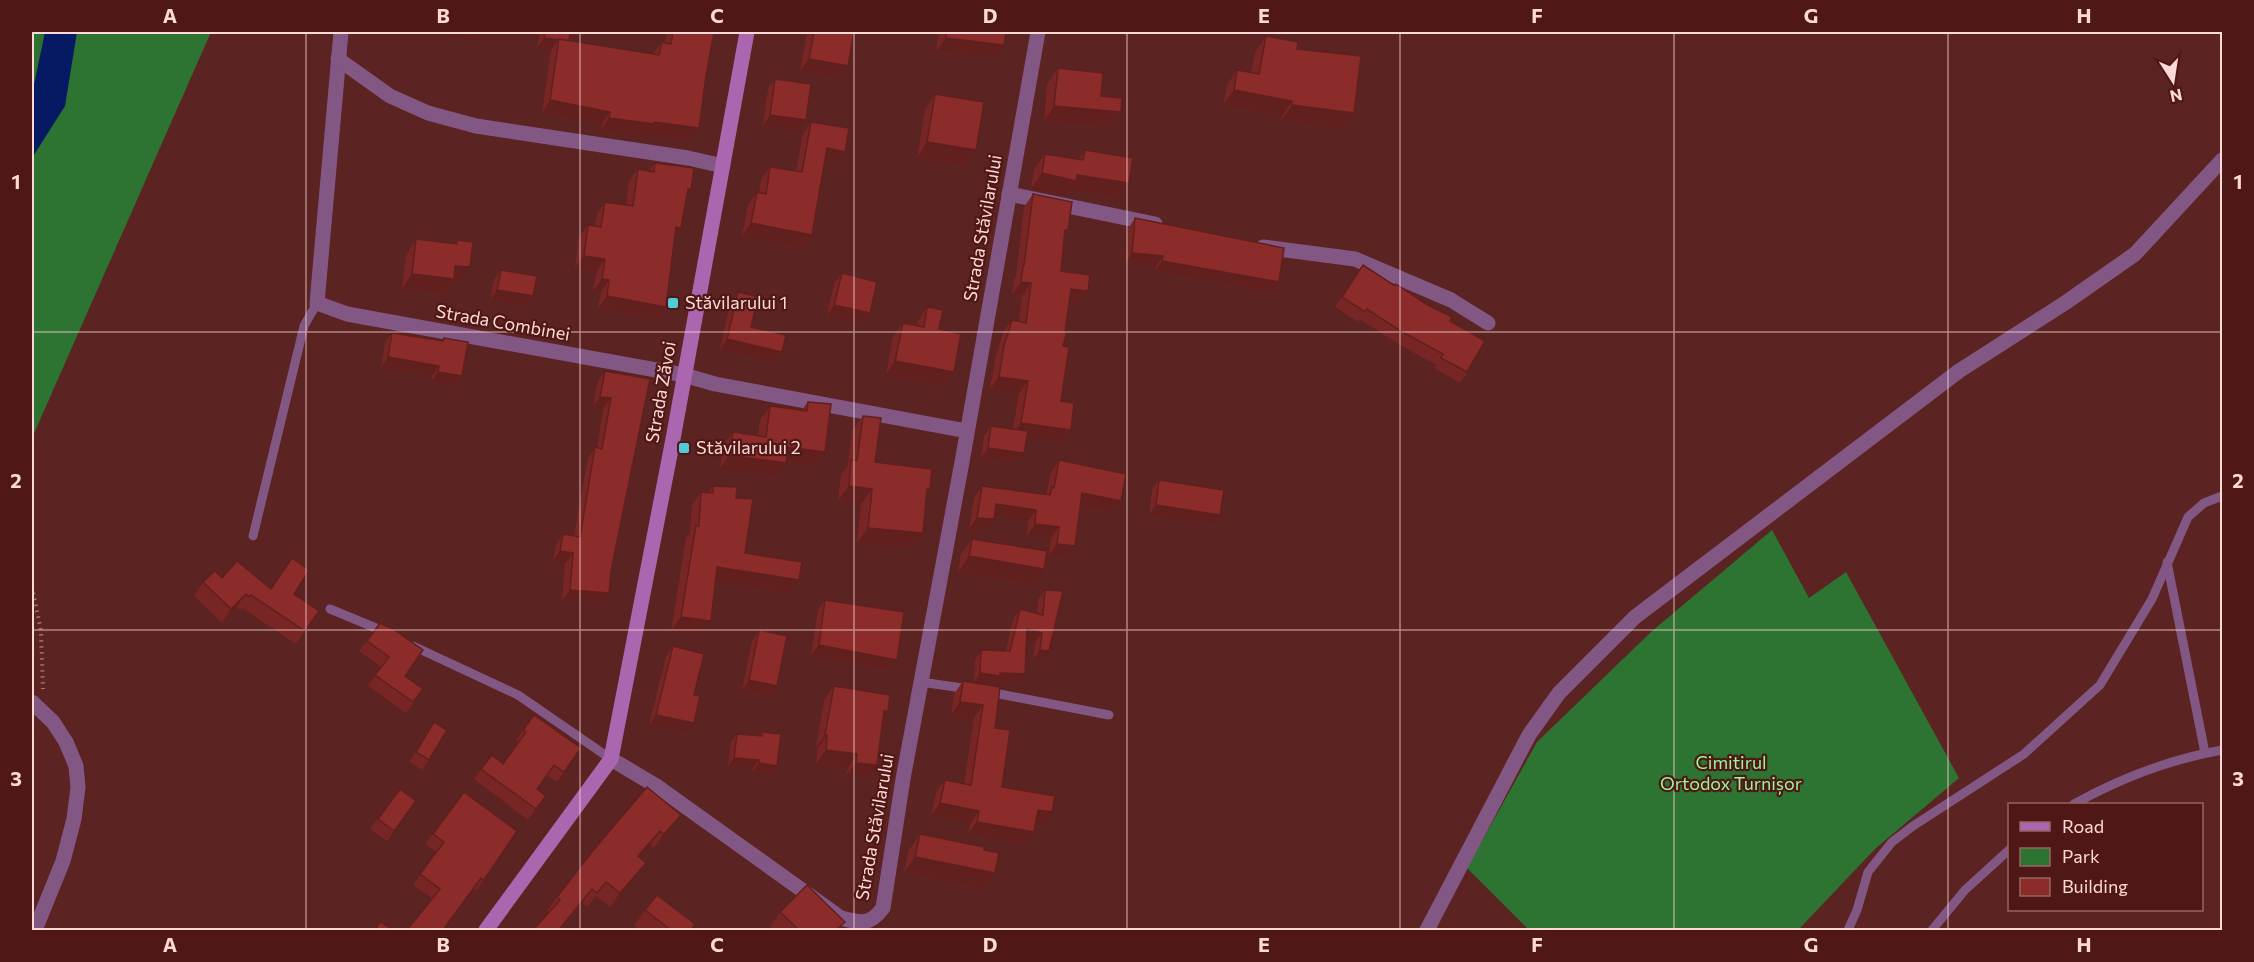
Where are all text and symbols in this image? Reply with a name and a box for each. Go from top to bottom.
text: A [163,3,177,27]
text: B [436,3,450,27]
text: C [710,3,724,27]
text: D [983,3,997,27]
text: E [1258,3,1270,27]
text: F [1531,3,1543,27]
text: G [1804,3,1818,27]
text: H [2077,3,2092,27]
north arrow [2143,51,2203,111]
text: N [2168,86,2184,107]
street label: Strada Stăvilarului [958,153,1006,303]
text: 1 [11,169,21,193]
text: 1 [2233,169,2243,193]
place label: Stăvilarului 1 [685,291,787,313]
marker: Stăvilarului 1 [666,296,680,310]
street label: Strada Combinei [434,299,572,345]
street label: Strada Zăvoi [640,339,680,444]
place label: Stăvilarului 2 [696,436,801,458]
marker: Stăvilarului 2 [677,441,691,455]
text: 2 [10,468,22,492]
text: 2 [2232,468,2244,492]
park label: Cimitirul Ortodox Turnișor [1660,751,1802,795]
street label: Strada Stăvilarului [850,752,898,902]
text: 3 [10,766,22,790]
text: 3 [2232,766,2244,790]
legend [2008,803,2203,911]
text: Road [2062,815,2104,837]
text: Park [2062,845,2100,867]
text: Building [2062,875,2128,897]
text: A [163,932,177,956]
text: B [436,932,450,956]
text: C [710,932,724,956]
text: D [983,932,997,956]
text: E [1258,932,1270,956]
text: F [1531,932,1543,956]
text: G [1804,932,1818,956]
text: H [2077,932,2092,956]

